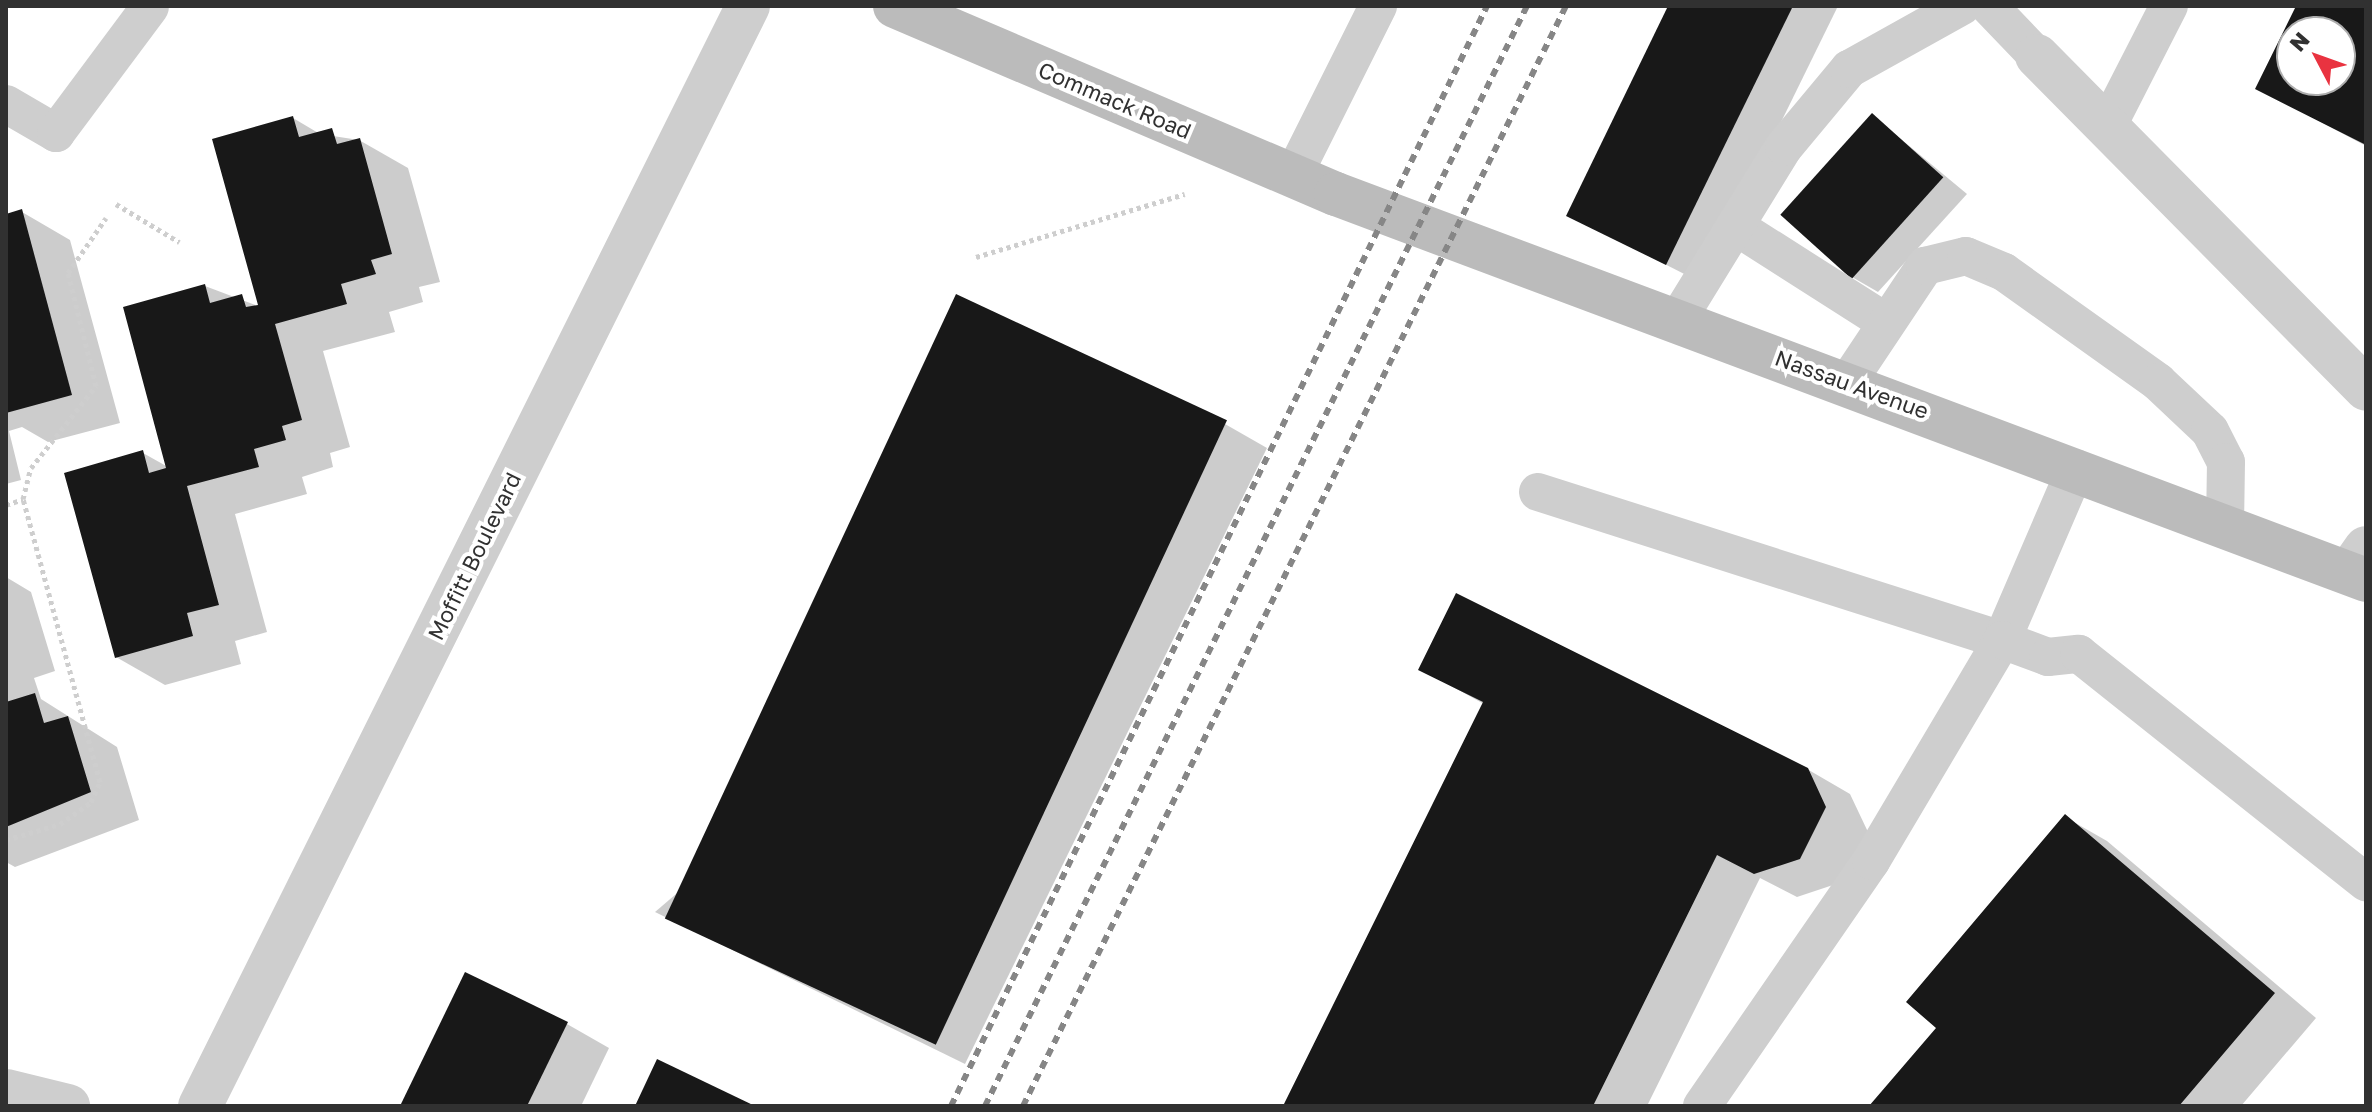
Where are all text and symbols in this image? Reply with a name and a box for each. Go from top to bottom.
north arrow [2276,16,2356,96]
text: N [2283,26,2315,56]
street label: Commack Road [1035,56,1195,144]
street label: Nassau Avenue [1772,344,1932,424]
street label: Moffitt Boulevard [422,468,526,644]

